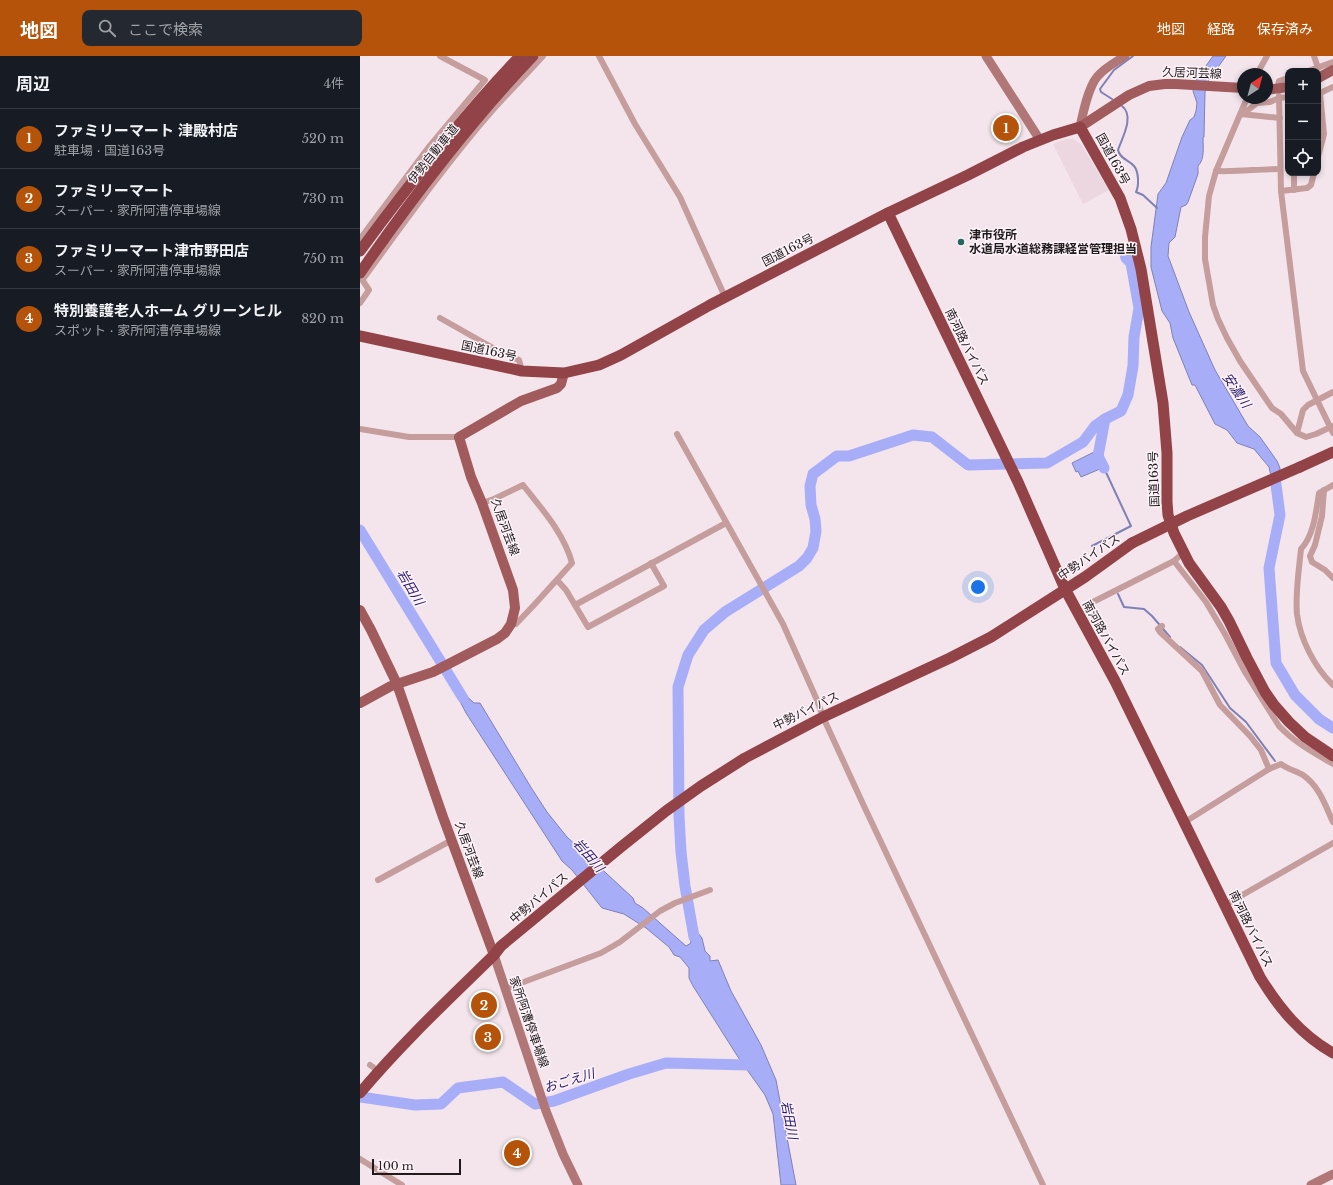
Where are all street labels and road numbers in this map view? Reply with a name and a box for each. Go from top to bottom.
street label: 久居河芸線 [1162,64,1222,81]
street label: 伊勢自動車道 [404,121,461,186]
street label: 国道163号 [1093,130,1134,187]
street label: 国道163号 [759,230,816,269]
street label: 南河路バイパス [942,306,993,388]
street label: 国道163号 [460,337,518,364]
street label: 国道163号 [1145,451,1162,507]
street label: 久居河芸線 [488,496,523,558]
street label: 中勢バイパス [1055,530,1123,583]
street label: 南河路バイパス [1080,597,1133,678]
street label: 中勢バイパス [770,688,841,733]
street label: 久居河芸線 [452,819,487,881]
street label: 中勢バイパス [506,869,571,926]
street label: 南河路バイパス [1226,888,1277,970]
street label: 家所阿漕停車場線 [507,974,552,1070]

